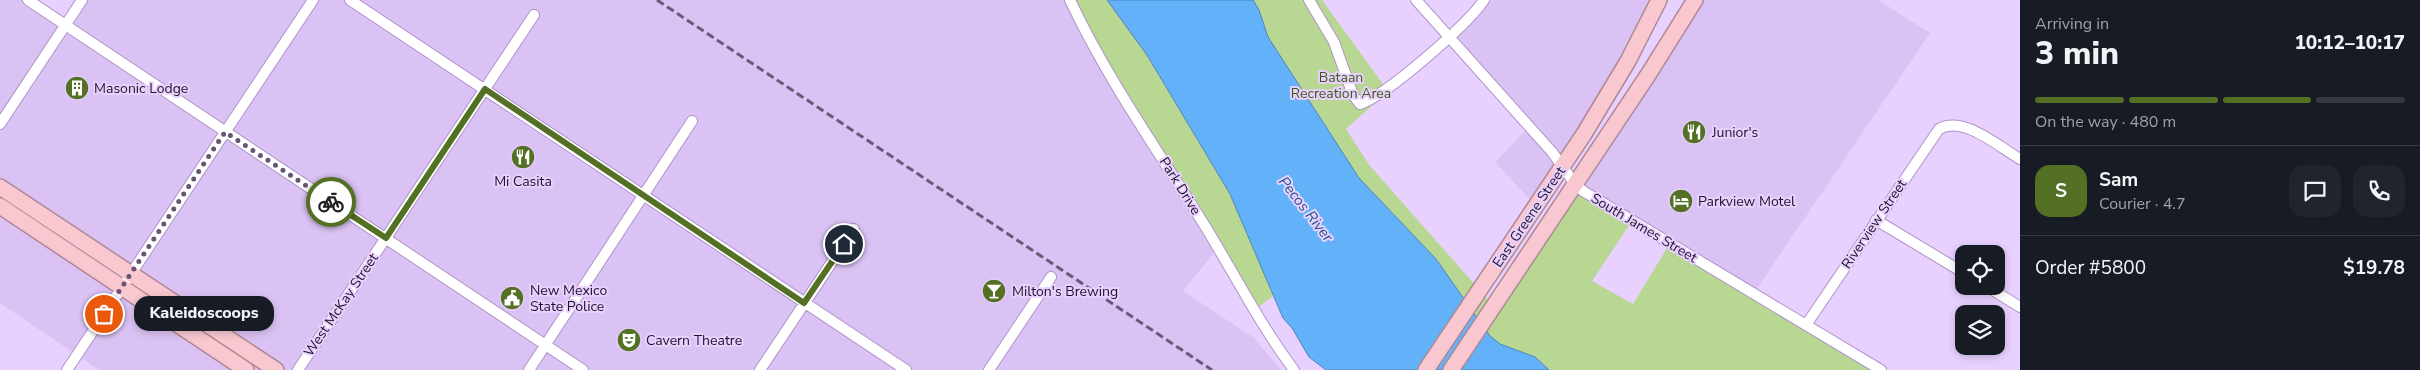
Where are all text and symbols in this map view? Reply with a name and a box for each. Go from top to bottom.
text: Arriving in [2035,13,2109,35]
text: 10:12–10:17 [2294,30,2405,56]
text: 3 min [2035,32,2119,75]
park label: Bataan Recreation Area [1291,68,1391,103]
building icon: Masonic Lodge [64,75,90,101]
place label: Masonic Lodge [94,79,188,98]
text: On the way · 480 m [2035,111,2176,133]
restaurant icon: Junior's [1681,119,1707,145]
place label: Junior's [1711,123,1758,142]
restaurant icon: Mi Casita [510,144,536,170]
street label: Park Drive [1155,154,1205,218]
street label: East Greene Street [1488,163,1570,271]
button: chat [2289,165,2341,217]
button: phone [2353,165,2405,217]
text: Sam [2099,167,2138,193]
place label: Mi Casita [494,172,552,191]
water label: Pecos River [1274,172,1338,246]
street label: Riverview Street [1837,176,1911,272]
courier [306,177,356,227]
text: S [2055,178,2067,204]
icon: bike [317,188,345,216]
hotel icon: Parkview Motel [1668,188,1694,214]
street label: South James Street [1587,189,1701,267]
place label: Parkview Motel [1698,192,1796,211]
text: Courier · 4.7 [2099,193,2185,215]
pin [823,223,865,265]
icon: home [830,230,858,258]
map controls [1955,245,2005,355]
button: locate [1955,245,2005,295]
street label: West McKay Street [299,250,383,360]
text: Order #5800 [2035,255,2146,281]
text: $19.78 [2343,255,2405,281]
bar icon: Milton's Brewing [981,278,1007,304]
place label: New Mexico State Police [530,281,607,316]
place label: Milton's Brewing [1012,282,1118,301]
public building icon: New Mexico State Police [499,285,525,311]
pin [83,293,125,335]
callout: Kaleidoscoops [134,296,274,332]
icon: bag [90,300,118,328]
text: Kaleidoscoops [149,302,259,324]
button: layers [1955,305,2005,355]
theatre icon: Cavern Theatre [616,327,642,353]
place label: Cavern Theatre [646,331,742,350]

